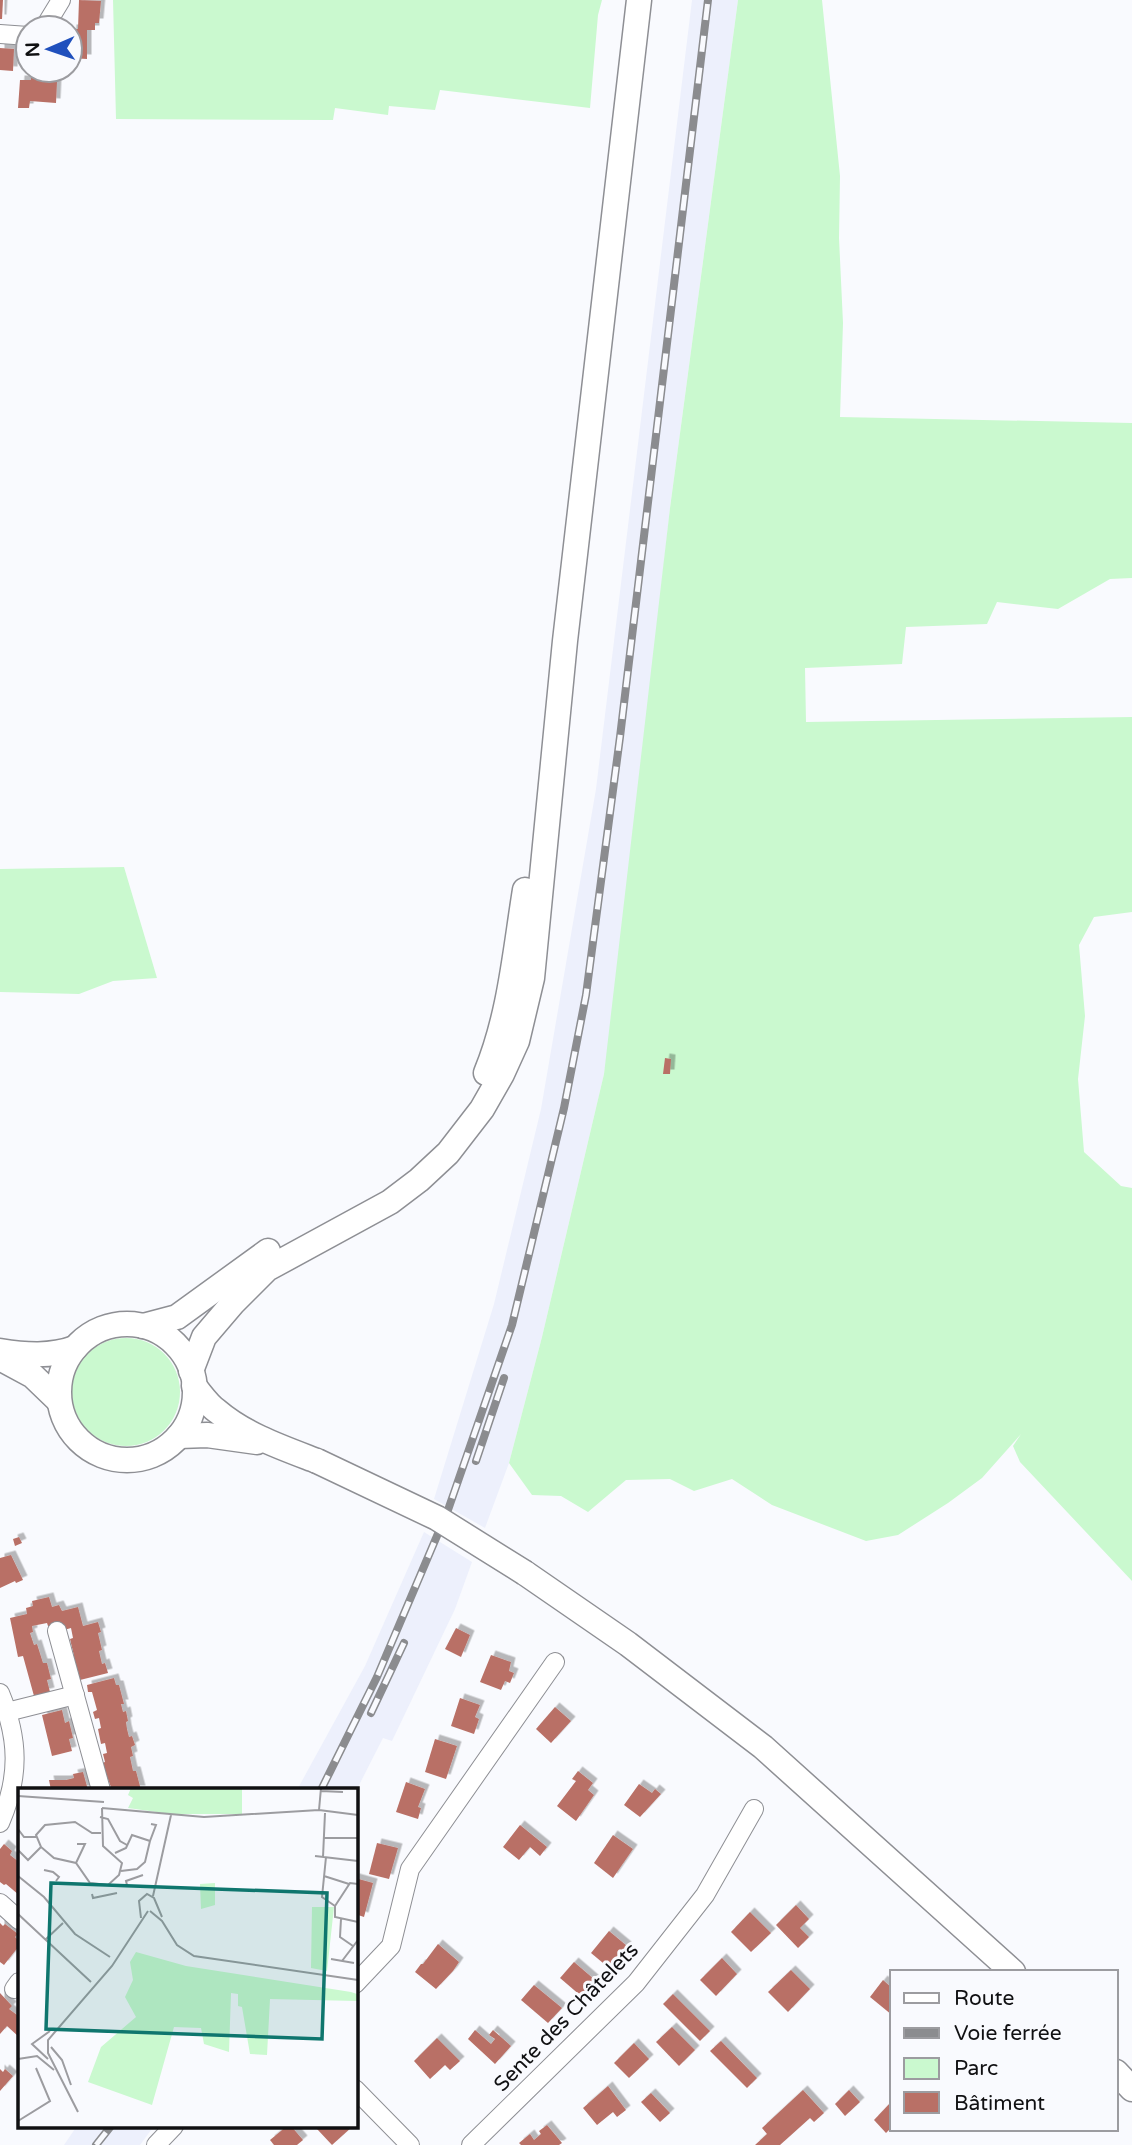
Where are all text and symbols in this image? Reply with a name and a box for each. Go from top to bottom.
north arrow [14,14,84,84]
text: N [22,42,44,58]
inset map [18,1788,357,2128]
street label: Sente des Châtelets [489,1938,644,2097]
legend [890,1970,1118,2131]
text: Route [954,1986,1014,2011]
text: Voie ferrée [954,2021,1062,2046]
text: Parc [954,2056,998,2081]
text: Bâtiment [954,2091,1045,2116]

